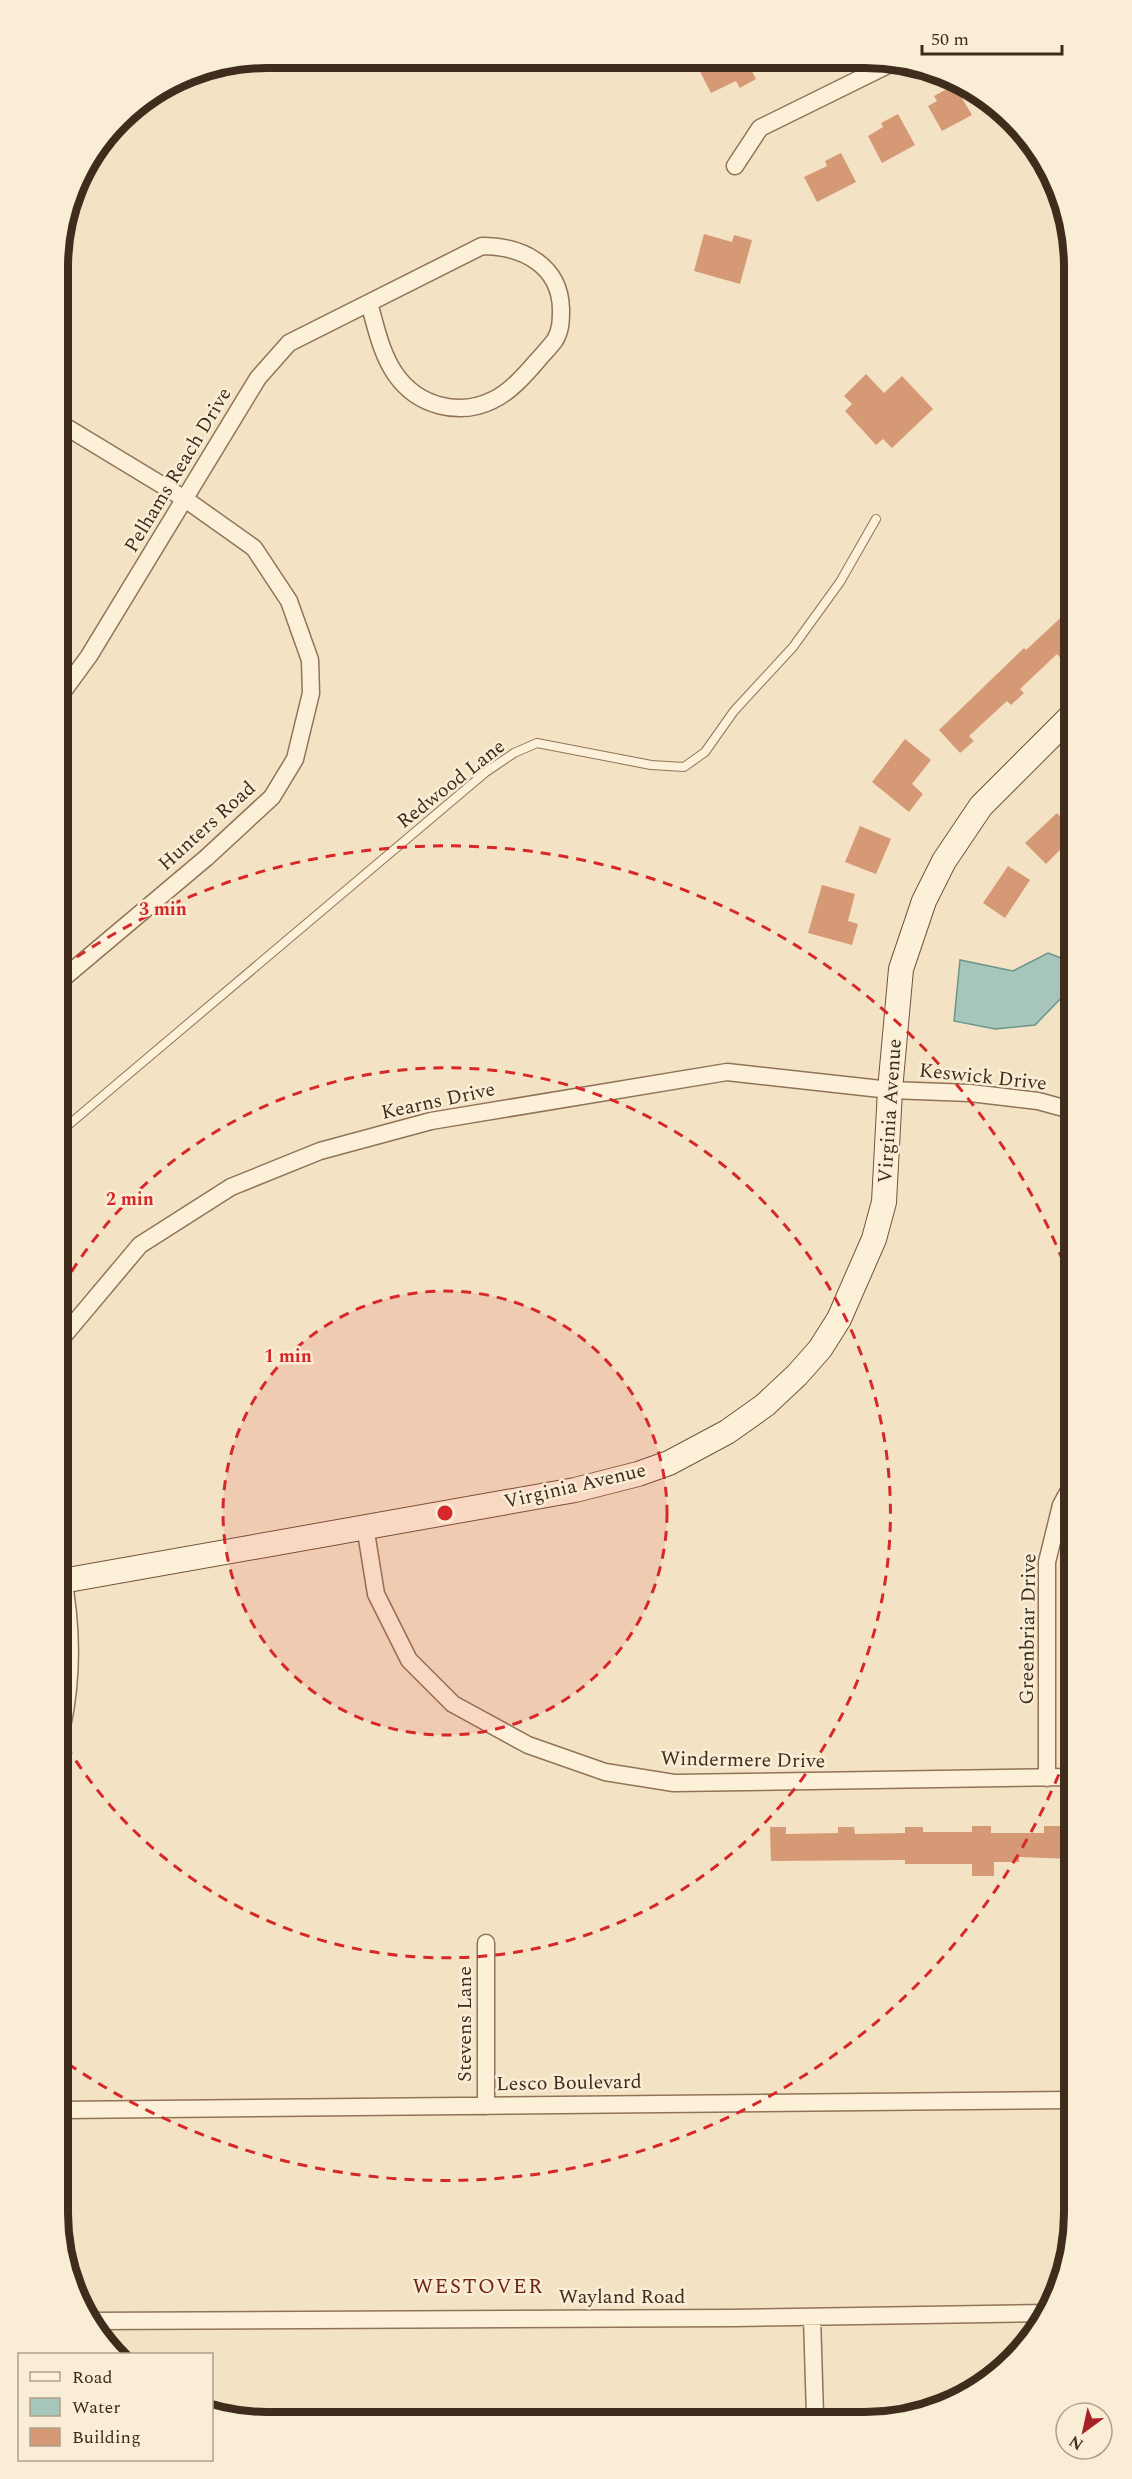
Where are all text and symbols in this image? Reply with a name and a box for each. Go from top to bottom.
scale bar [922,18,1062,56]
text: 50 m [931,26,969,53]
street label: Pelhams Reach Drive [117,382,239,558]
street label: Redwood Lane [390,732,512,836]
street label: Hunters Road [151,774,263,878]
text: 3 min [139,896,187,923]
street label: Virginia Avenue [870,1038,910,1184]
street label: Keswick Drive [918,1055,1048,1099]
street label: Kearns Drive [378,1074,498,1128]
text: 2 min [106,1186,154,1213]
text: 1 min [264,1343,312,1370]
street label: Virginia Avenue [501,1455,649,1517]
centre of rings [435,1503,455,1523]
street label: Greenbriar Drive [1012,1553,1044,1705]
street label: Windermere Drive [660,1744,826,1776]
street label: Stevens Lane [450,1966,480,2082]
street label: Lesco Boulevard [496,2067,642,2099]
district label: WESTOVER [412,2271,544,2303]
street label: Wayland Road [558,2282,686,2312]
legend [18,2353,213,2461]
text: Road [72,2364,113,2391]
text: Water [72,2394,120,2421]
north arrow [1054,2401,1114,2461]
text: Building [72,2424,141,2451]
text: N [1064,2429,1088,2456]

